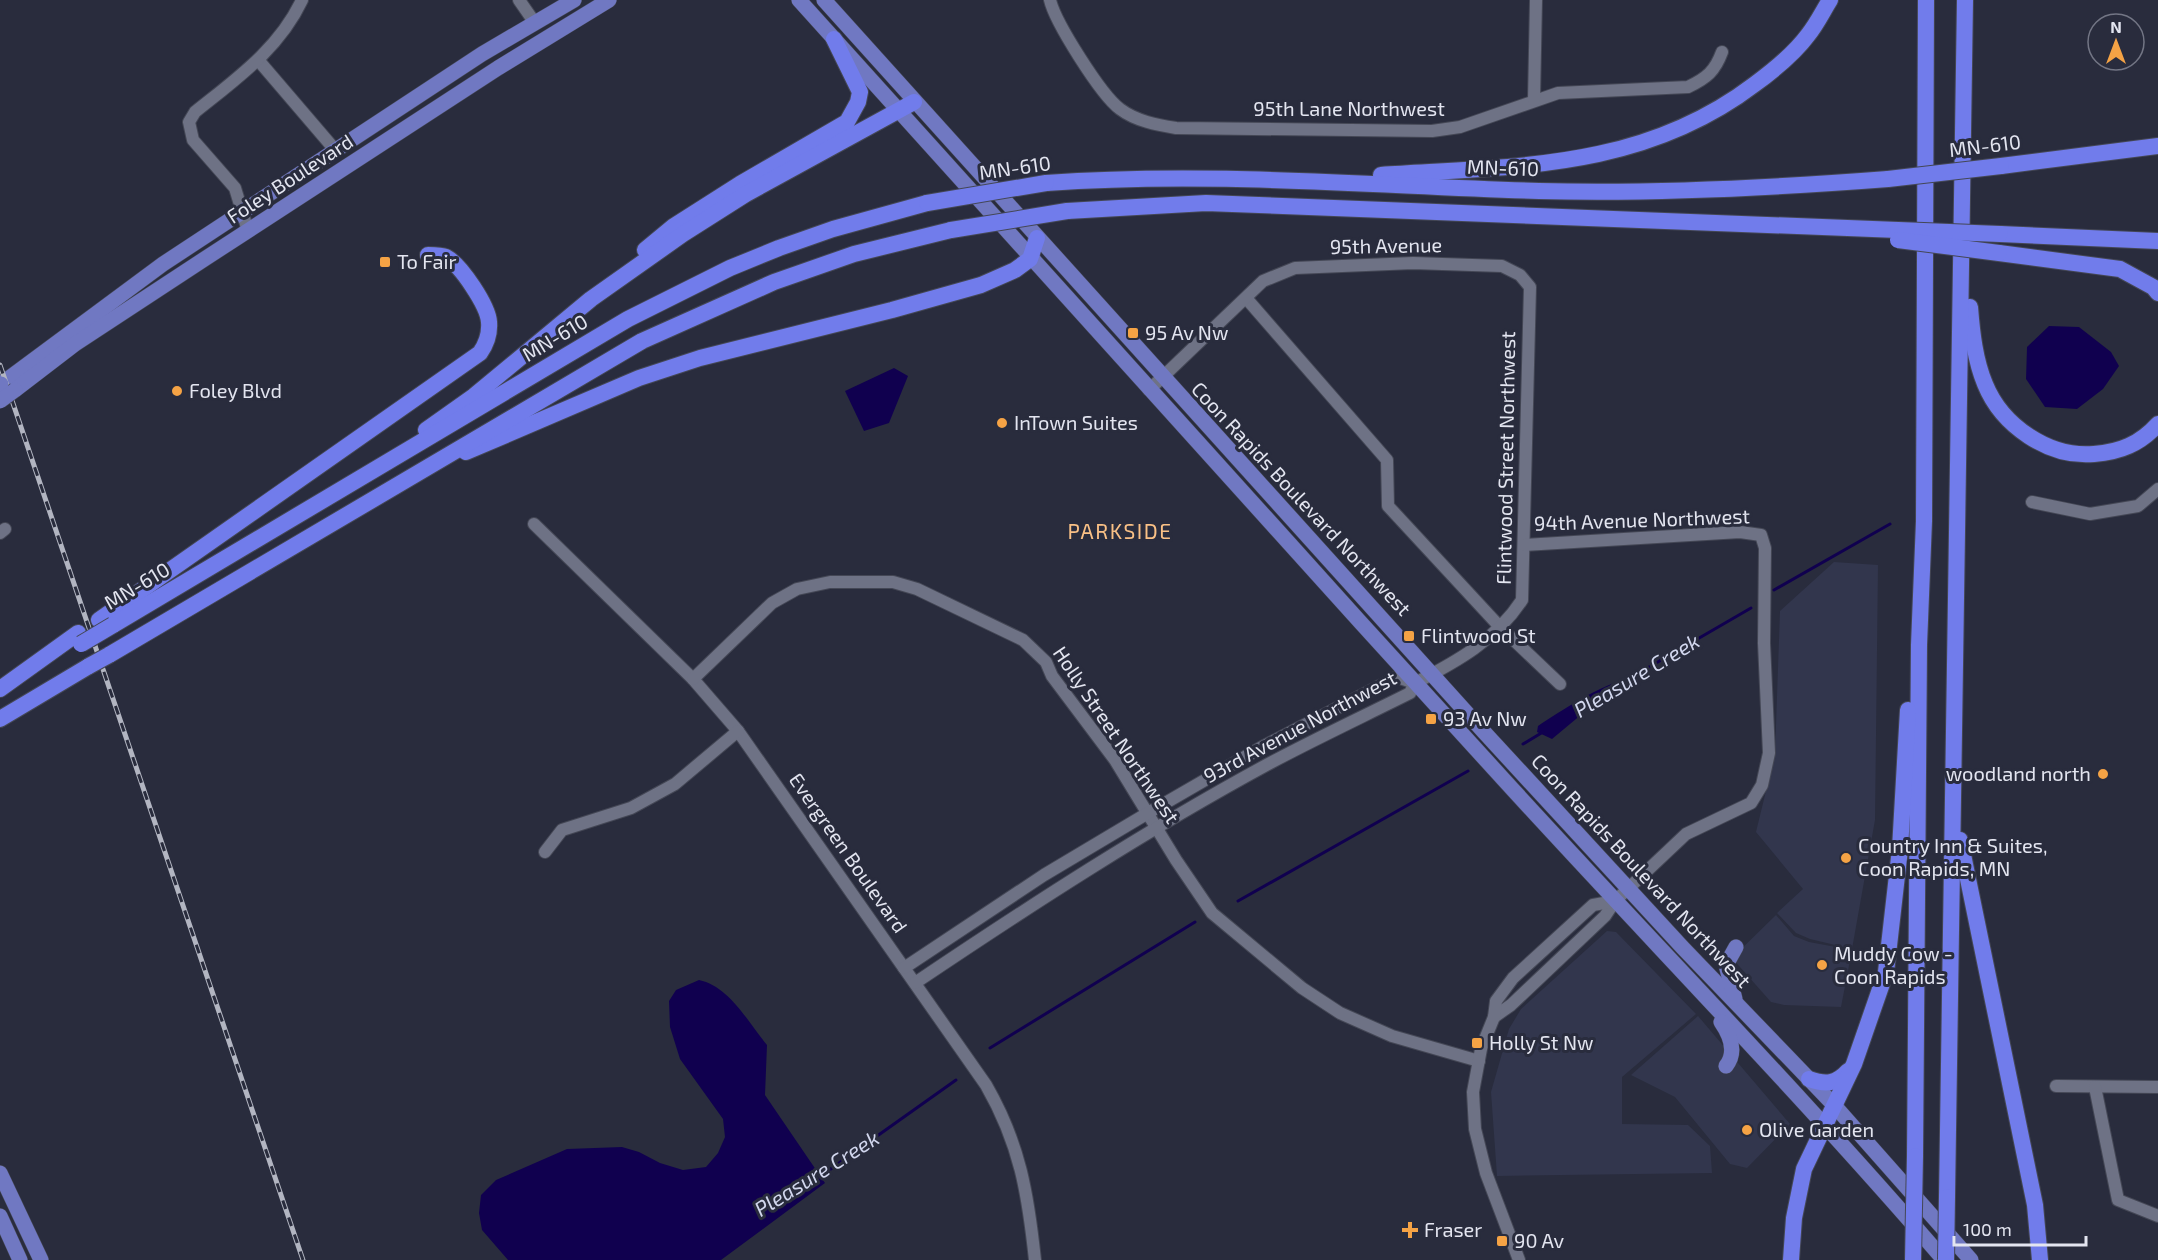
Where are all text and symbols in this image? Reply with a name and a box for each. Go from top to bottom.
north arrow [2086,12,2146,72]
text: N [2110,17,2122,36]
street label: 95th Lane Northwest [1253,96,1445,120]
street label: Foley Boulevard [222,128,357,228]
street label: MN-610 [1948,129,2022,161]
street label: MN-610 [977,150,1052,184]
street label: MN-610 [1467,154,1539,180]
street label: 95th Avenue [1330,232,1442,258]
place label: To Fair [397,249,456,273]
marker: To Fair [378,255,392,269]
street label: MN-610 [517,308,592,366]
place label: 95 Av Nw [1145,320,1228,344]
marker: 95 Av Nw [1126,326,1140,340]
street label: Flintwood Street Northwest [1491,331,1519,585]
street label: Coon Rapids Boulevard Northwest [1187,376,1417,620]
place label: Foley Blvd [189,378,282,402]
marker: Foley Blvd [170,384,184,398]
place label: InTown Suites [1014,410,1138,434]
marker: InTown Suites [995,416,1009,430]
street label: 94th Avenue Northwest [1534,503,1751,535]
district label: PARKSIDE [1067,518,1173,543]
street label: MN-610 [99,556,174,614]
place label: Flintwood St [1421,623,1536,647]
water label: Pleasure Creek [1569,627,1704,722]
marker: Flintwood St [1402,629,1416,643]
street label: Holly Street Northwest [1049,641,1185,828]
street label: 93rd Avenue Northwest [1199,665,1400,787]
place label: 93 Av Nw [1443,706,1527,730]
marker: 93 Av Nw [1424,712,1438,726]
street label: Coon Rapids Boulevard Northwest [1527,748,1757,992]
place label: woodland north [1946,761,2091,785]
marker: woodland north [2096,767,2110,781]
street label: Evergreen Boulevard [785,768,913,937]
place label: Country Inn & Suites, Coon Rapids, MN [1858,833,2048,880]
marker: Country Inn & Suites, Coon Rapids, MN [1839,851,1853,865]
place label: Muddy Cow - Coon Rapids [1834,941,1953,988]
marker: Muddy Cow - Coon Rapids [1815,958,1829,972]
place label: Holly St Nw [1489,1030,1594,1054]
marker: Holly St Nw [1470,1036,1484,1050]
place label: Olive Garden [1759,1117,1874,1141]
marker: Olive Garden [1740,1123,1754,1137]
water label: Pleasure Creek [749,1124,883,1221]
scale bar [1954,1209,2086,1247]
place label: Fraser [1424,1217,1482,1241]
text: 100 m [1963,1218,2012,1240]
marker: Fraser [1401,1221,1419,1239]
place label: 90 Av [1514,1228,1565,1252]
marker: 90 Av [1495,1234,1509,1248]

